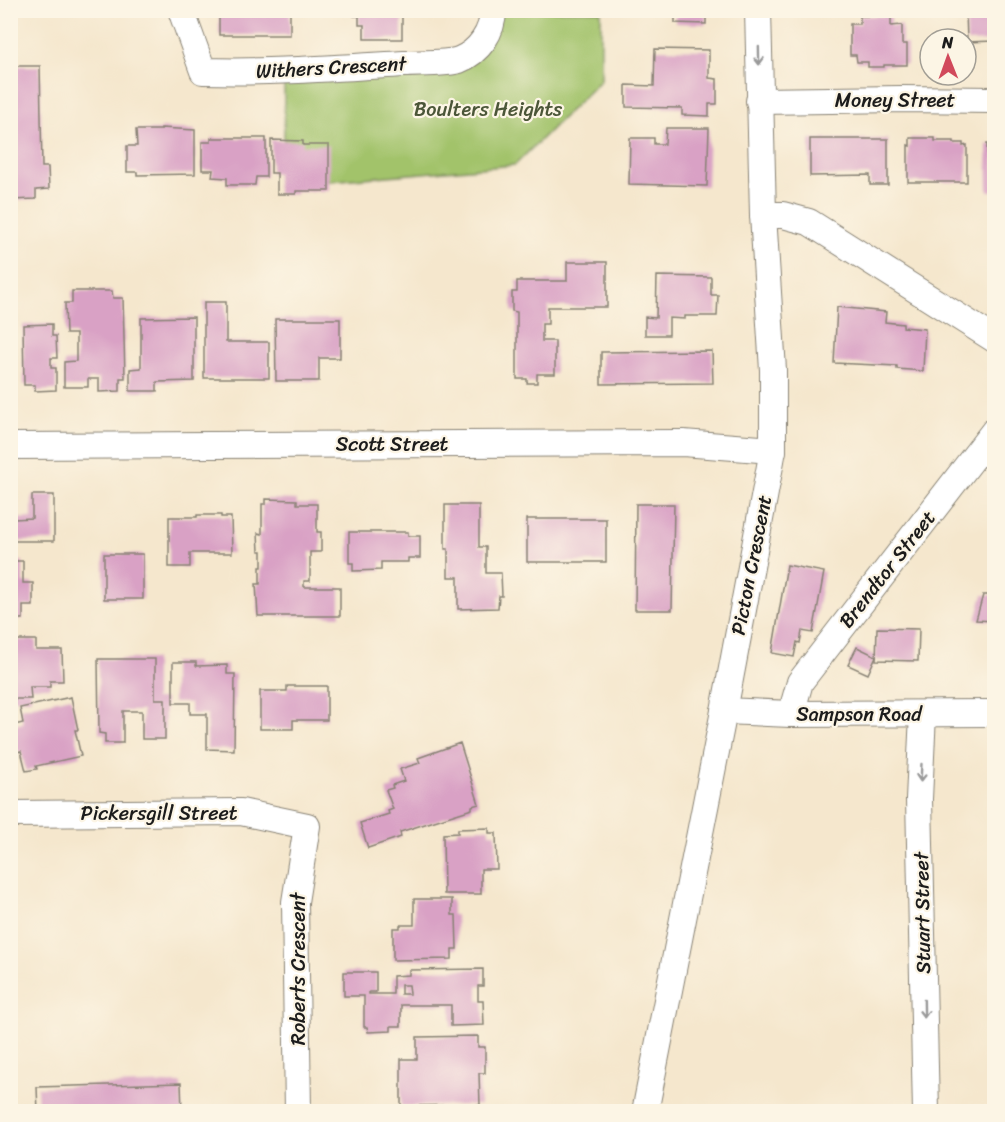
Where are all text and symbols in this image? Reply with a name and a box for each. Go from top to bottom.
north arrow [918,27,978,87]
text: N [941,28,954,57]
one-way arrow [753,45,764,65]
street label: Withers Crescent [255,46,408,89]
street label: Money Street [835,83,956,118]
park label: Boulters Heights [414,92,563,127]
street label: Scott Street [336,427,449,462]
street label: Picton Crescent [721,492,782,638]
street label: Brendtor Street [830,502,945,636]
street label: Sampson Road [796,697,923,732]
one-way arrow [915,762,926,782]
street label: Pickersgill Street [81,796,238,831]
street label: Stuart Street [904,851,941,974]
street label: Roberts Crescent [281,892,316,1045]
one-way arrow [918,999,930,1019]

